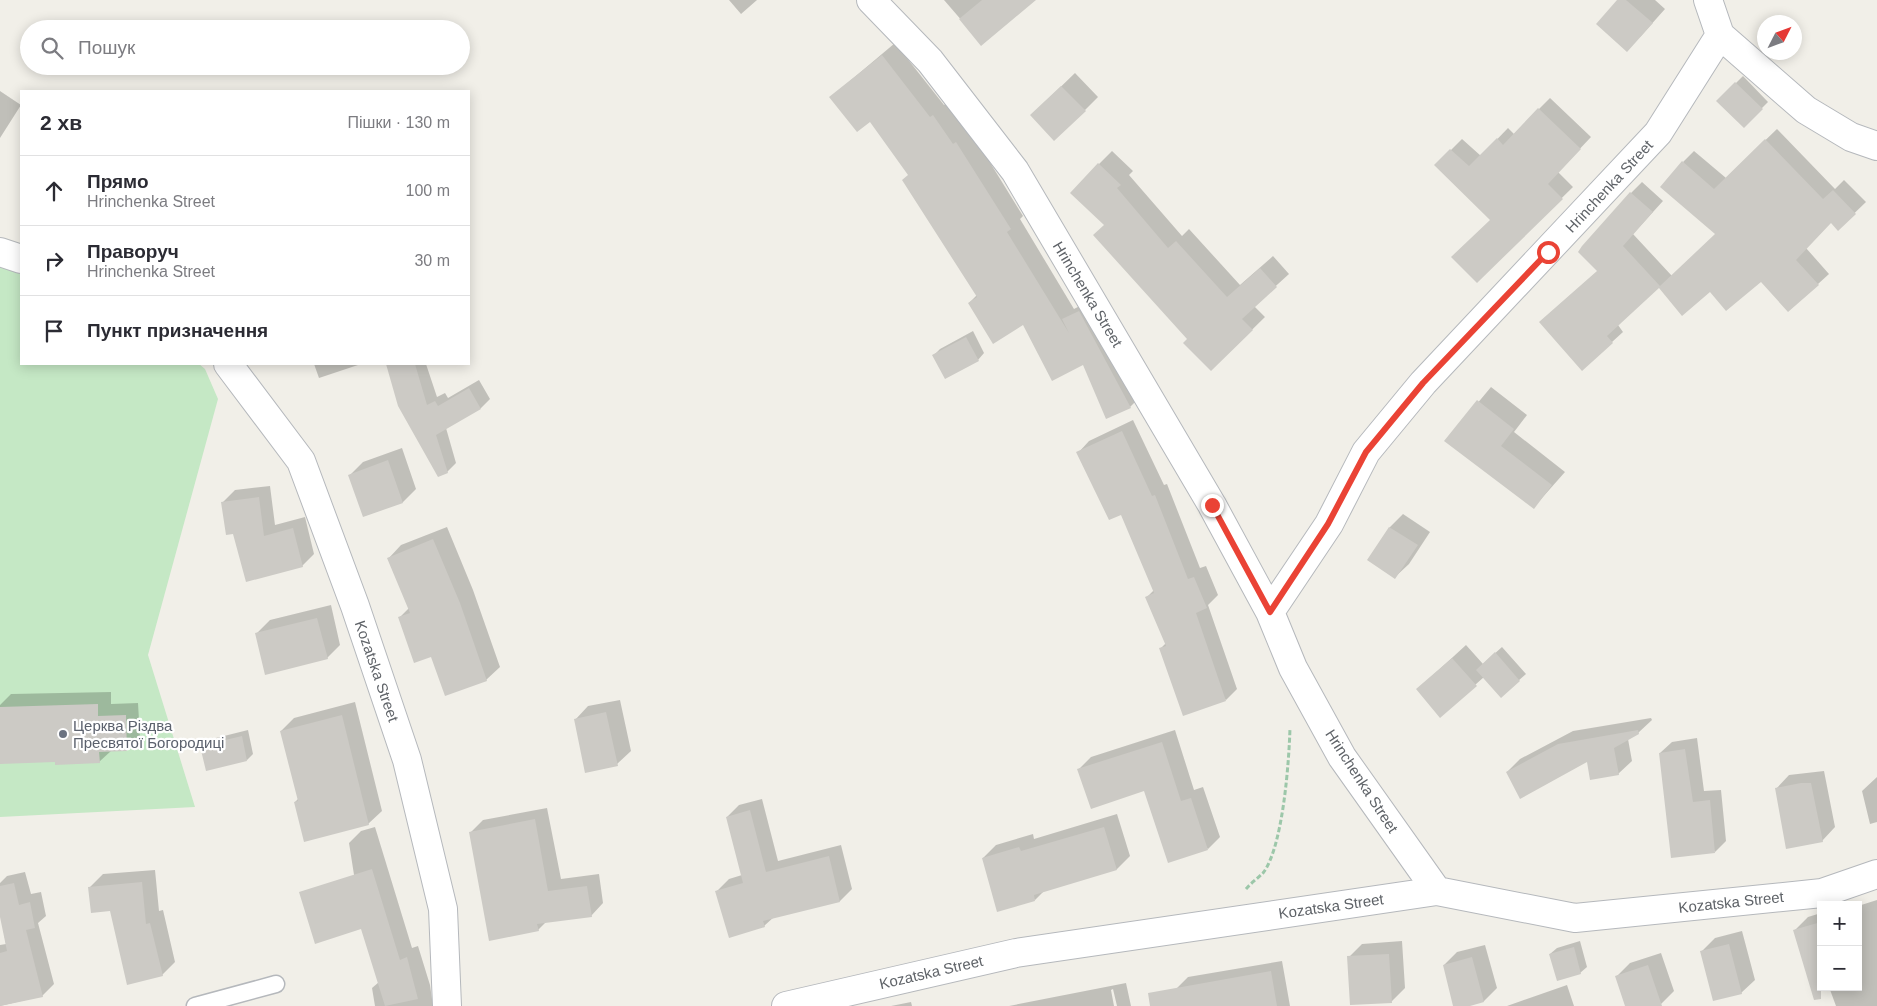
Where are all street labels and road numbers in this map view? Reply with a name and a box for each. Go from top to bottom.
street label: Hrinchenka Street [1562,136,1657,236]
street label: Hrinchenka Street [1050,238,1127,351]
street label: Kozatska Street [352,618,403,725]
street label: Hrinchenka Street [1322,726,1402,837]
street label: Kozatska Street [1677,888,1785,916]
street label: Kozatska Street [1277,890,1385,922]
street label: Kozatska Street [877,952,985,992]

